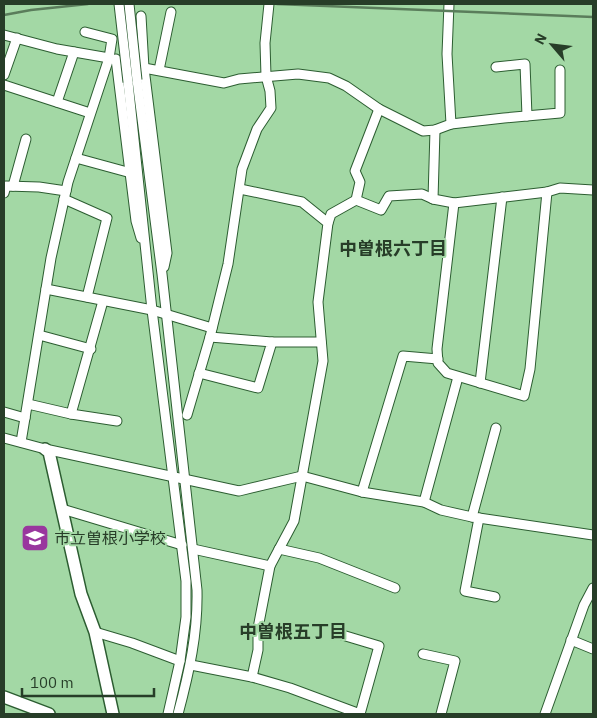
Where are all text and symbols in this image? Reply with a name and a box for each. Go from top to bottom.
north arrow [527,20,577,70]
text: N [530,30,551,48]
district label: 中曽根六丁目 [339,237,447,260]
school or university icon: 市立曽根小学校 [20,523,50,553]
place label: 市立曽根小学校 [54,528,166,548]
district label: 中曽根五丁目 [239,620,347,643]
scale bar [22,666,155,698]
text: 100 m [30,673,74,692]

